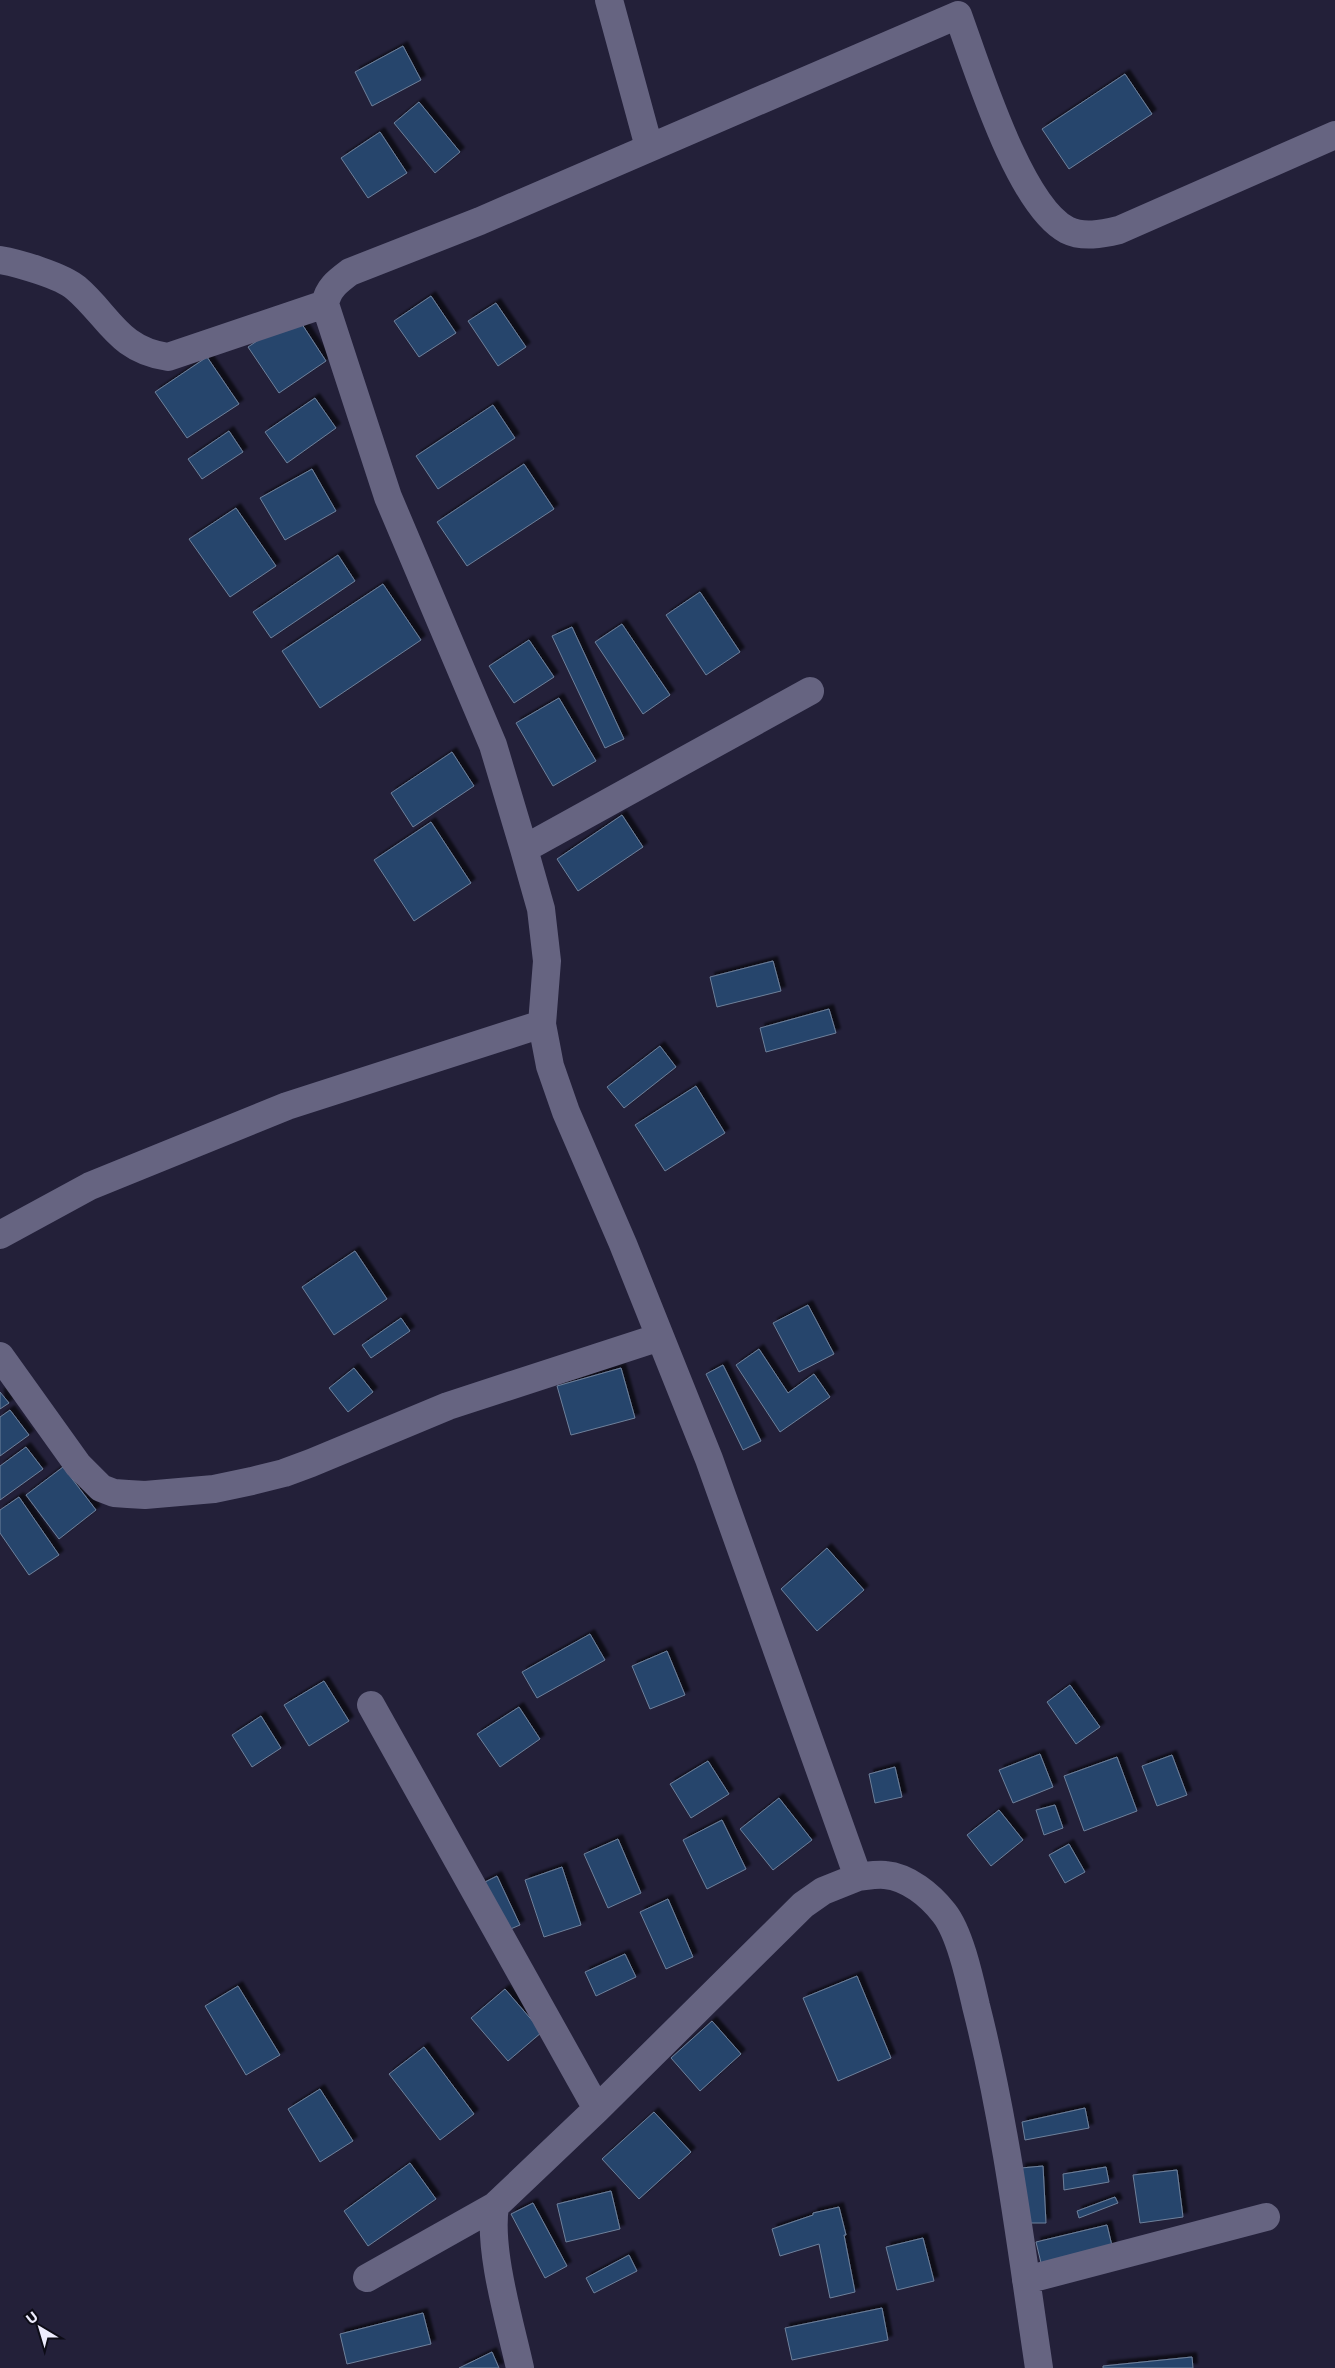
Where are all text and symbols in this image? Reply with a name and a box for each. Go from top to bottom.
north arrow [15,2303,65,2353]
text: U [22,2308,41,2327]

